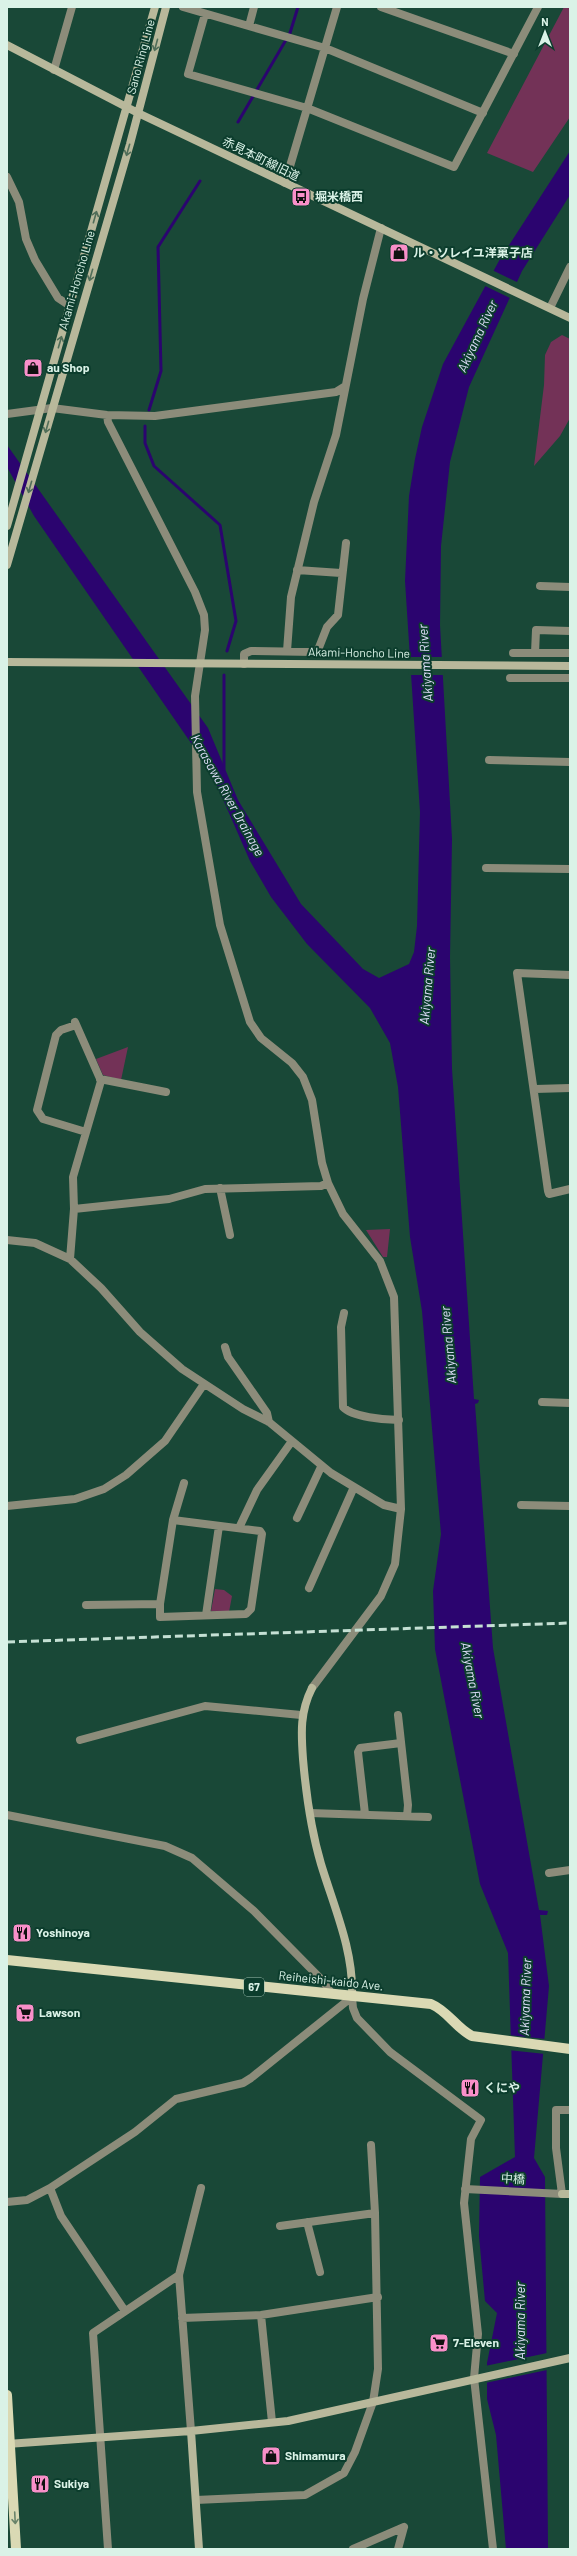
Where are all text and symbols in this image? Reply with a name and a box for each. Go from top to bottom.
north arrow [525,12,565,52]
text: N [541,15,549,28]
street label: Sano Ring Line [123,18,157,96]
one-way arrow [152,38,159,51]
street label: 赤見本町線旧道 [221,133,302,183]
one-way arrow [124,144,131,157]
bus stop icon: 堀米橋西 [290,186,312,208]
place label: 堀米橋西 [315,189,363,203]
one-way arrow [92,211,99,224]
street label: Akami-Honcho Line [55,229,97,331]
shop icon: ル・ソレイユ洋菓子店 [388,242,410,264]
place label: ル・ソレイユ洋菓子店 [413,245,533,259]
one-way arrow [87,268,95,281]
water label: Akiyama River [453,297,501,374]
one-way arrow [56,336,64,349]
shop icon: au Shop [22,357,44,379]
place label: au Shop [47,360,90,374]
one-way arrow [43,420,50,433]
one-way arrow [26,480,33,493]
water label: Akiyama River [414,623,436,702]
street label: Akami-Honcho Line [308,644,410,660]
water label: Karasawa River Drainage [188,731,268,859]
water label: Akiyama River [416,946,438,1025]
water label: Akiyama River [437,1305,459,1384]
water label: Akiyama River [458,1640,488,1720]
restaurant icon: Yoshinoya [11,1922,33,1944]
place label: Yoshinoya [36,1925,90,1939]
water label: Akiyama River [516,1958,534,2036]
street label: Reiheishi-kaido Ave. [278,1968,384,1992]
road number: 67 [244,1978,264,1996]
supermarket icon: Lawson [14,2002,36,2024]
place label: Lawson [39,2005,80,2019]
restaurant icon: くにや [459,2077,481,2099]
place label: くにや [484,2080,520,2094]
street label: 中橋 [501,2170,525,2186]
water label: Akiyama River [512,2282,528,2360]
supermarket icon: 7-Eleven [428,2332,450,2354]
place label: 7-Eleven [453,2335,499,2349]
shop icon: Shimamura [260,2445,282,2467]
place label: Shimamura [285,2448,346,2462]
restaurant icon: Sukiya [29,2473,51,2495]
place label: Sukiya [54,2476,89,2490]
one-way arrow [11,2511,18,2524]

